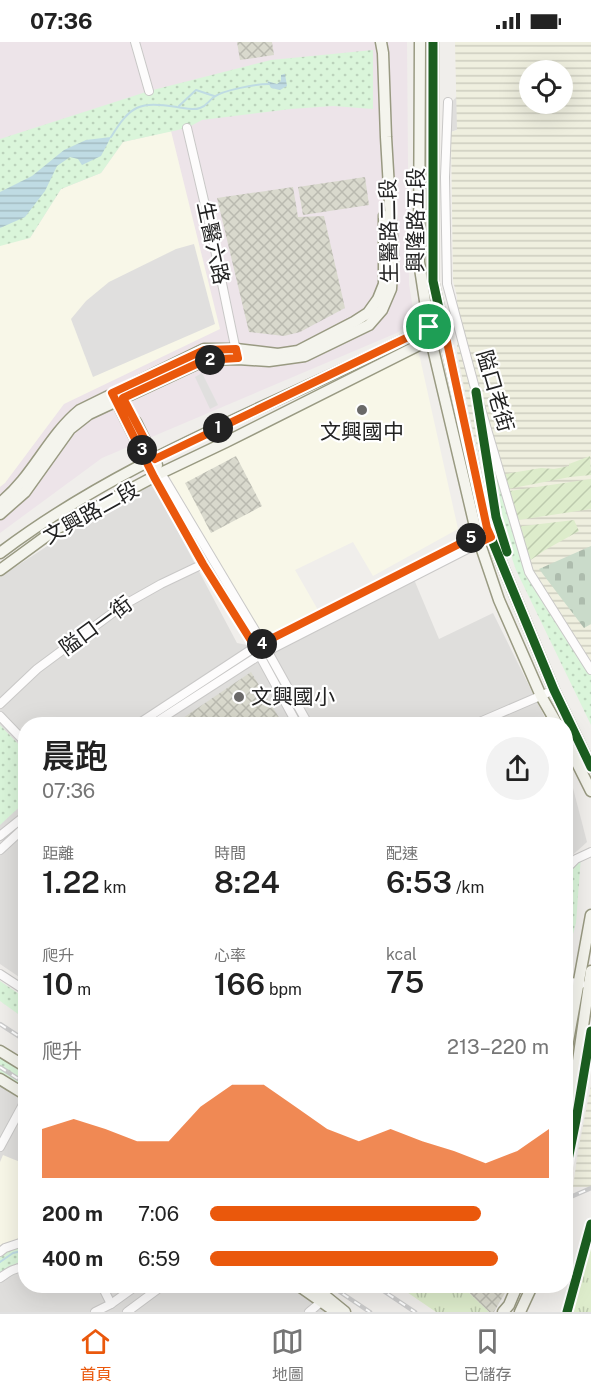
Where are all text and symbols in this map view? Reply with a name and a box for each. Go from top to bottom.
text: 07:36 [30,8,93,34]
map controls [519,60,573,114]
button: locate [519,60,573,114]
street label: 興隆路五段 [403,168,428,273]
street label: 生醫路二段 [375,178,402,284]
street label: 生醫六路 [193,199,234,287]
pin [403,301,454,352]
icon: arrive [412,310,445,343]
pin: 2 [195,345,225,375]
street label: 隘口老街 [472,347,519,435]
text: 2 [205,350,215,369]
marker: 文興國中 [355,403,369,417]
pin: 1 [203,413,233,443]
text: 1 [215,418,221,437]
place label: 文興國中 [320,419,404,444]
pin: 3 [127,435,157,465]
text: 3 [137,440,147,459]
street label: 文興路二段 [39,476,143,549]
pin: 5 [456,523,486,553]
text: 5 [466,528,476,547]
street label: 隘口一街 [54,591,137,660]
pin: 4 [247,629,277,659]
text: 4 [257,634,267,653]
place label: 文興國小 [251,684,335,709]
marker: 文興國小 [232,690,246,704]
text: 晨跑 [42,737,108,775]
button: share [486,737,549,800]
text: 07:36 [42,779,95,803]
text: 距離 [42,844,74,863]
text: 時間 [214,844,246,863]
text: 配速 [386,844,418,863]
text: 1.22 [42,864,100,900]
text: 8:24 [214,864,280,900]
text: 6:53 [386,864,452,900]
text: km [100,878,126,897]
text: /km [452,878,484,897]
text: kcal [386,945,417,964]
text: 爬升 [42,946,74,965]
text: 心率 [214,946,246,965]
text: 75 [386,964,424,1000]
text: 10 [42,966,73,1002]
text: 166 [214,966,265,1002]
text: m [73,980,91,999]
text: bpm [265,980,302,999]
text: 213–220 m [447,1035,549,1059]
text: 爬升 [42,1039,82,1063]
text: 200 m [42,1202,103,1226]
text: 7:06 [138,1202,179,1226]
text: 400 m [42,1247,103,1271]
text: 6:59 [138,1247,180,1271]
tab: 首頁 [79,1325,112,1385]
tab: 地圖 [271,1325,304,1385]
tab: 已儲存 [463,1325,511,1385]

